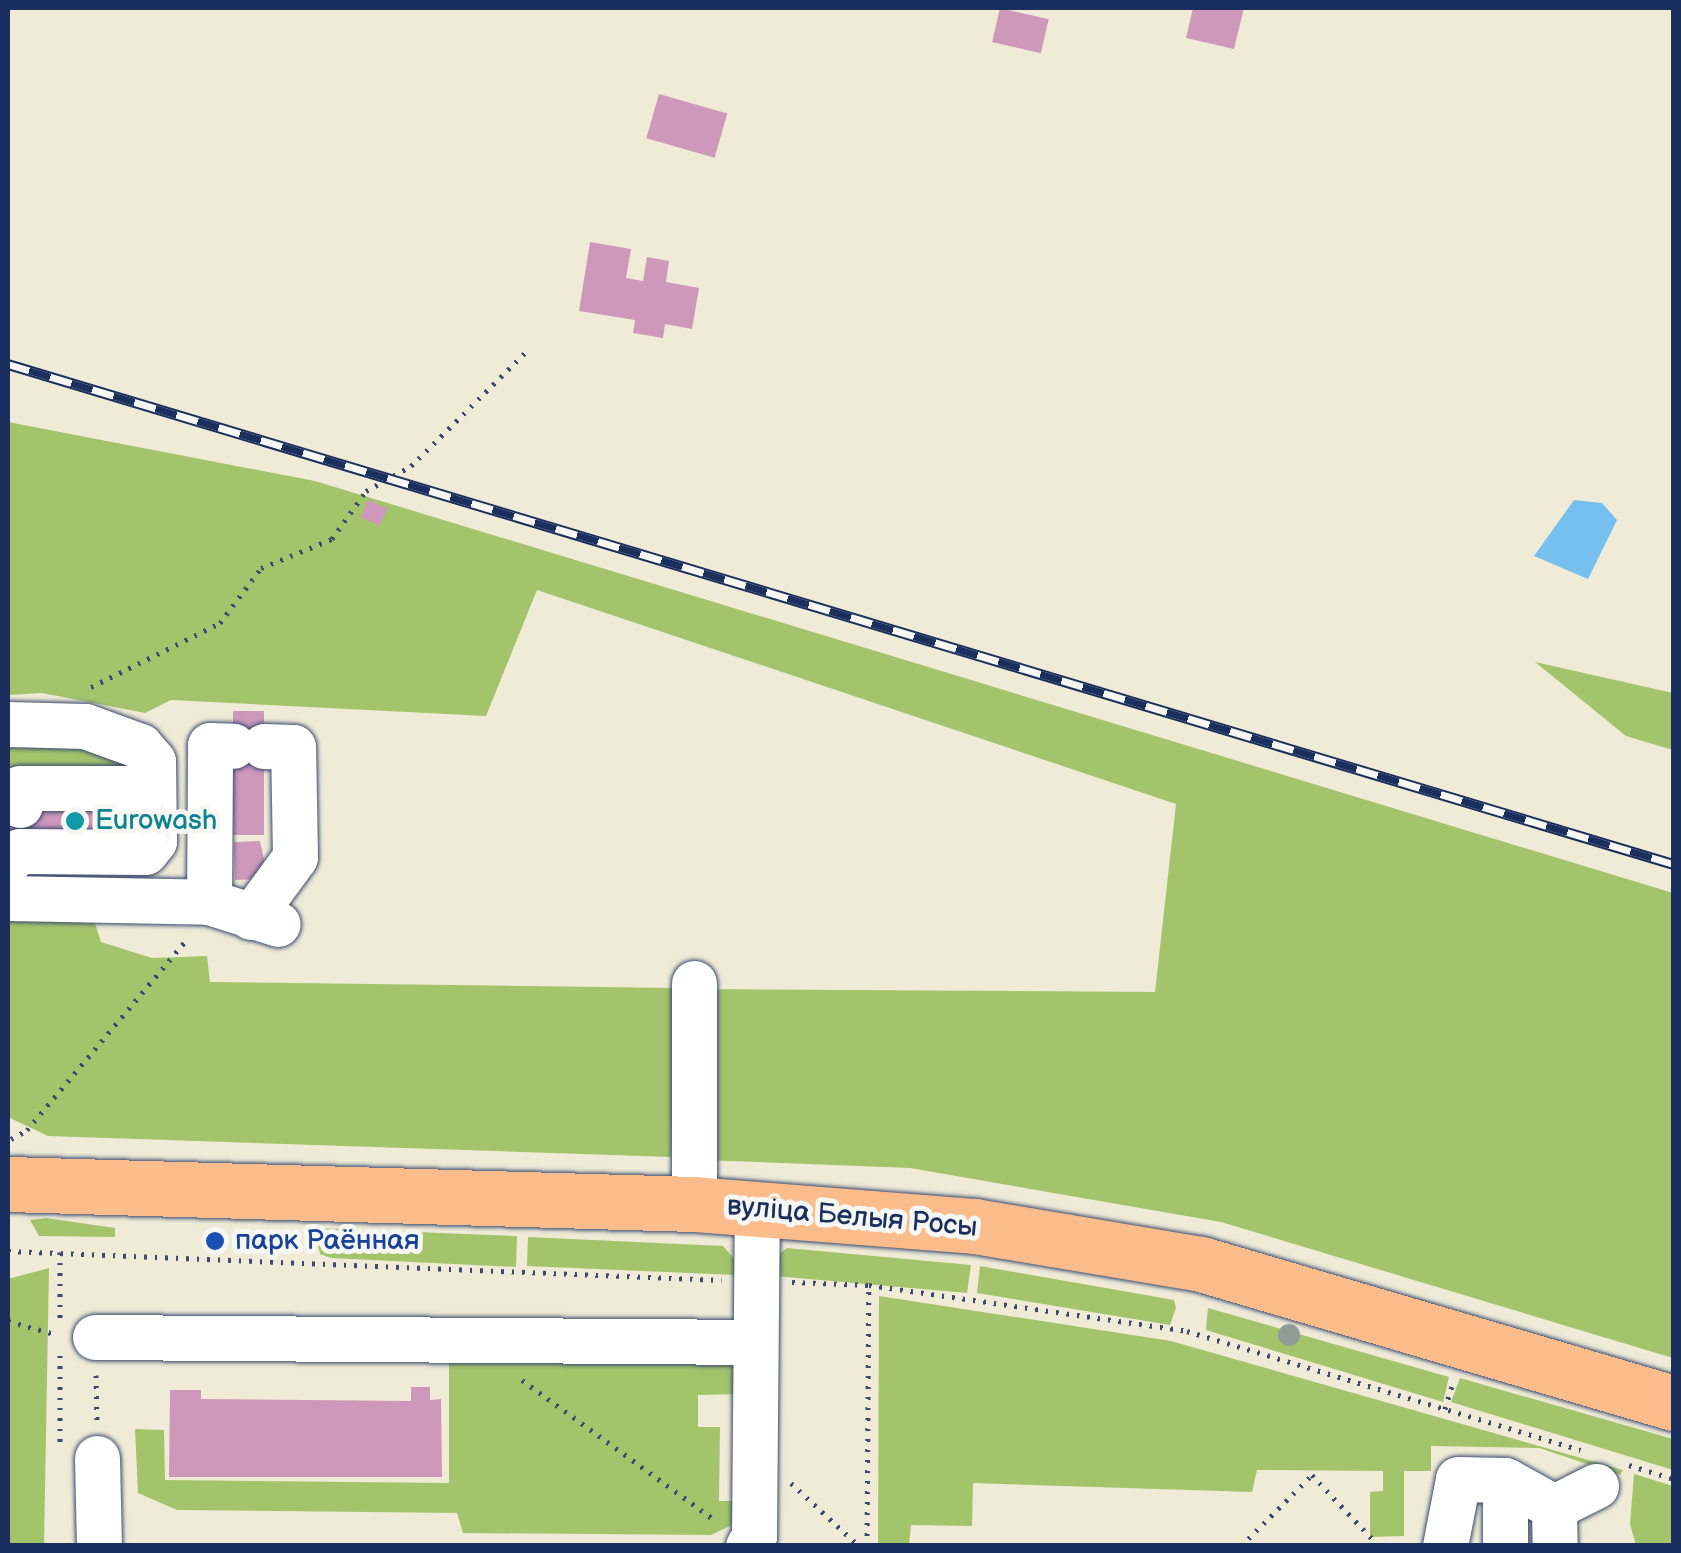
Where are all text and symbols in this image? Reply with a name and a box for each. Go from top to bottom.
place label: Eurowash [95,804,217,838]
marker: Eurowash [64,810,86,832]
street label: вуліца Белыя Росы [725,1189,979,1245]
place label: парк Раённая [235,1224,419,1258]
marker: парк Раённая [204,1230,226,1252]

